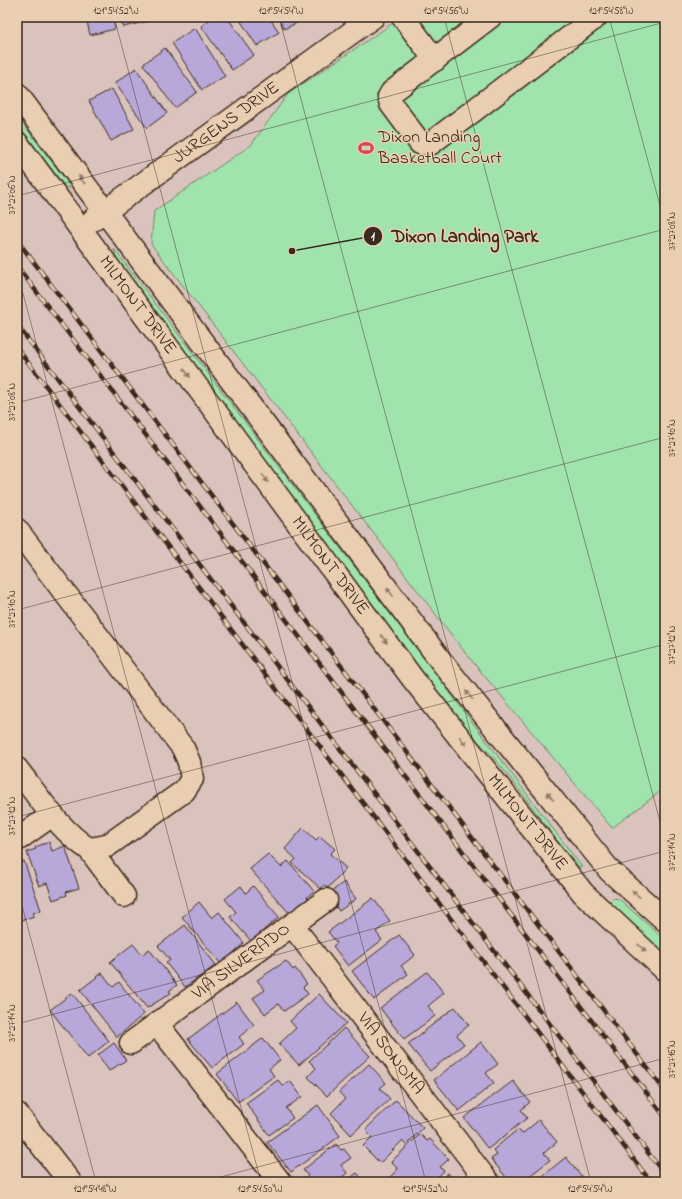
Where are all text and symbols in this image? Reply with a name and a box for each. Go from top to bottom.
text: 121°54'52"W [93,4,139,19]
text: 121°54'54"W [259,4,304,19]
text: 121°54'56"W [423,4,469,19]
text: 121°54'58"W [589,4,633,19]
street label: JURGENS DRIVE [168,75,285,171]
place label: Dixon Landing Basketball Court [377,125,502,172]
sports icon: Dixon Landing Basketball Court [357,139,375,157]
text: 37°27'06"N [5,175,20,214]
one-way arrow [78,175,86,186]
text: 37°27'08"N [665,212,680,250]
callout: Dixon Landing Park [363,220,546,251]
text: Dixon Landing Park [390,224,539,253]
text: 1 [371,228,375,246]
street label: MILMONT DRIVE [92,251,182,360]
one-way arrow [183,368,191,379]
text: 37°27'08"N [5,383,20,421]
text: 37°27'10"N [665,419,680,457]
one-way arrow [260,472,269,483]
street label: MILMONT DRIVE [284,511,375,621]
one-way arrow [386,587,394,597]
text: 37°27'10"N [5,590,20,628]
text: 37°27'12"N [665,626,680,664]
one-way arrow [379,633,388,644]
one-way arrow [464,690,473,701]
one-way arrow [459,736,467,747]
street label: MILMONT DRIVE [481,769,574,877]
one-way arrow [546,791,555,802]
text: 37°27'12"N [5,797,20,835]
text: 37°27'14"N [665,833,680,871]
one-way arrow [631,889,641,899]
street label: VIA SILVERADO [186,917,296,1007]
one-way arrow [637,943,647,953]
text: 37°27'14"N [5,1004,20,1042]
street label: VIA SONOMA [350,1006,430,1101]
text: 37°27'16"N [665,1040,680,1078]
text: 121°54'48"W [74,1182,117,1197]
text: 121°54'50"W [237,1182,283,1197]
text: 121°54'52"W [402,1182,448,1197]
text: 121°54'54"W [568,1182,613,1197]

